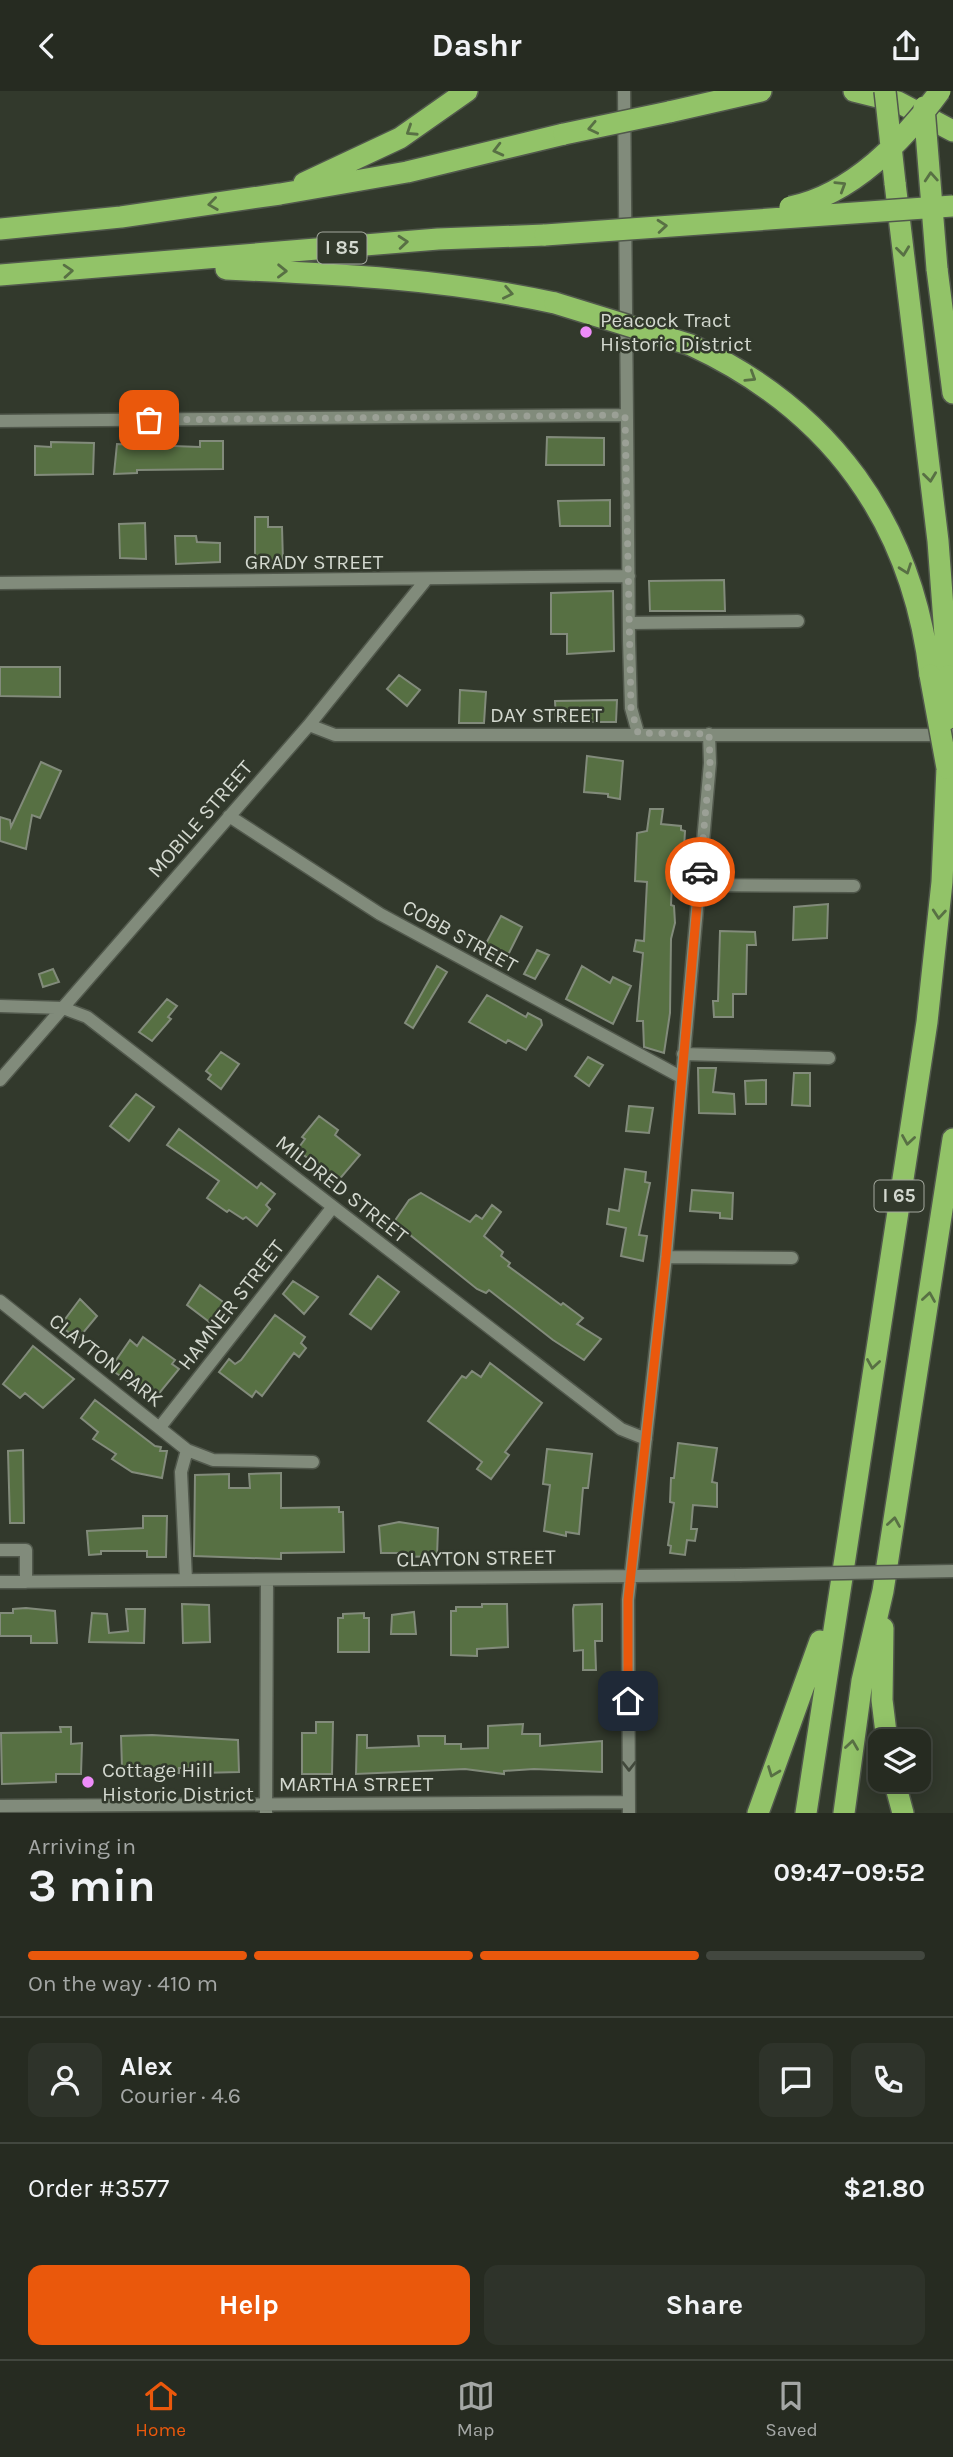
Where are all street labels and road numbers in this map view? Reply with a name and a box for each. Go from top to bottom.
road number: I 85 [318,232,366,263]
street label: GRADY STREET [245,550,384,574]
street label: DAY STREET [490,703,603,727]
street label: MOBILE STREET [143,755,258,882]
street label: COBB STREET [398,895,522,978]
street label: MILDRED STREET [271,1130,413,1248]
road number: I 65 [874,1181,923,1211]
street label: HAMNER STREET [173,1235,289,1375]
street label: CLAYTON PARK [44,1308,168,1412]
street label: CLAYTON STREET [396,1545,556,1571]
street label: MARTHA STREET [279,1772,434,1796]

